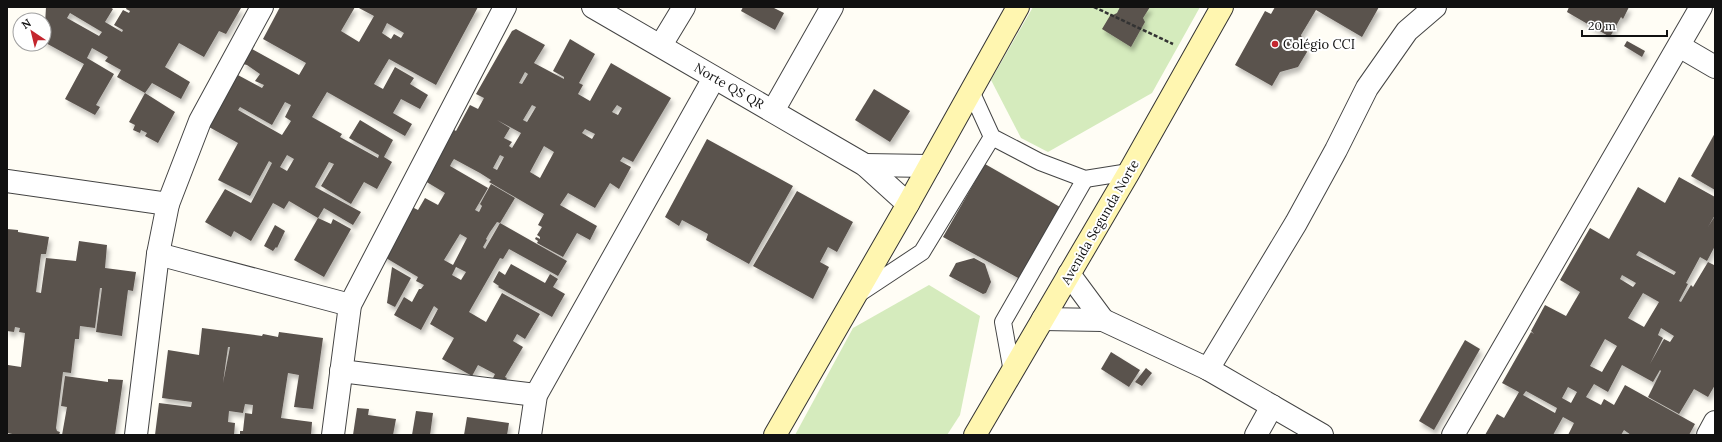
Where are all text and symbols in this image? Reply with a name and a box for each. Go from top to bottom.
north arrow [12,12,52,52]
scale bar [1582,12,1667,38]
text: N [19,15,34,32]
text: 20 m [1588,18,1616,33]
place label: Colégio CCI [1283,36,1355,53]
marker: Colégio CCI [1270,39,1280,49]
street label: Norte QS QR [691,59,768,113]
street label: Avenida Segunda Norte [1057,157,1143,288]

